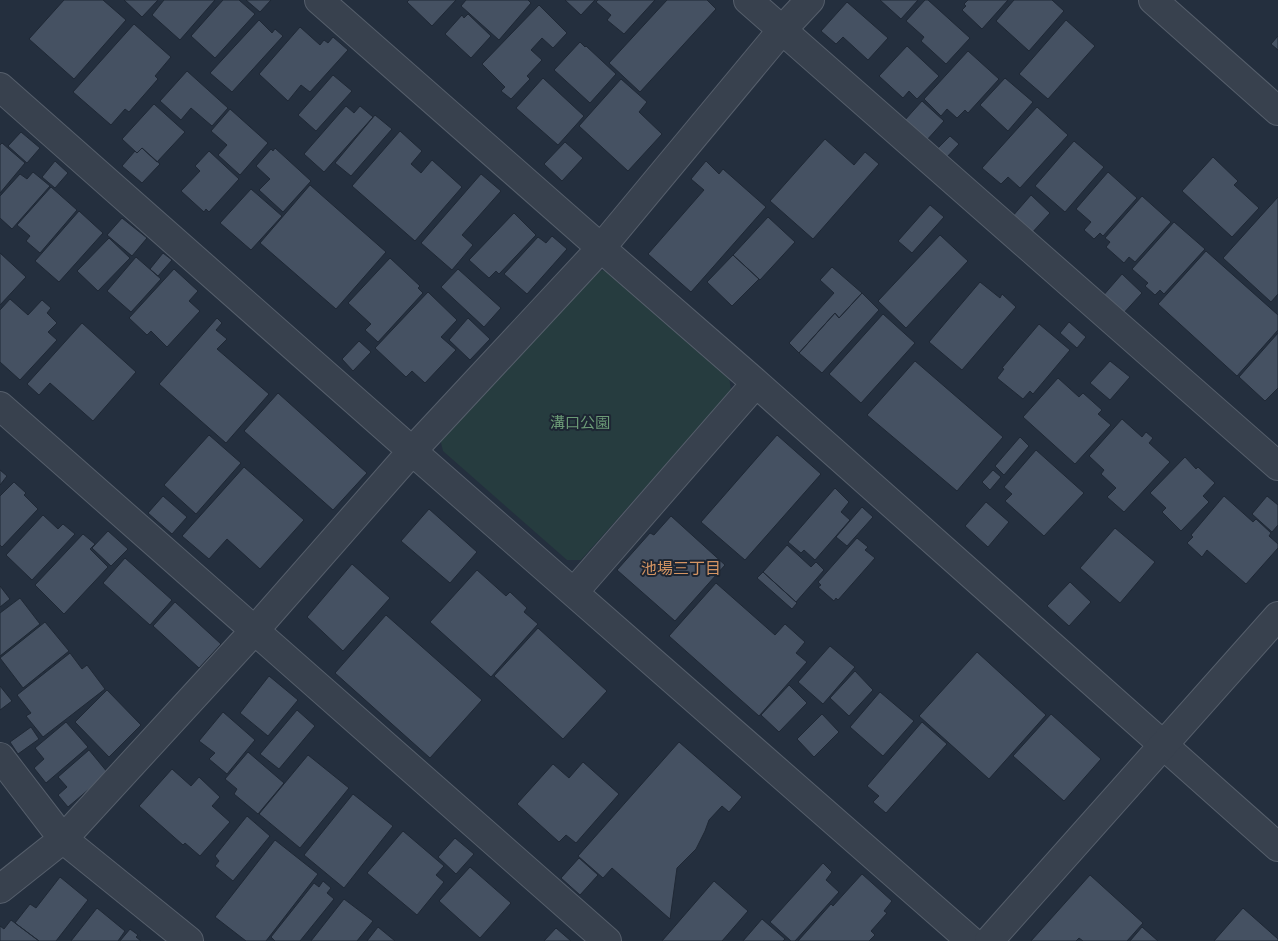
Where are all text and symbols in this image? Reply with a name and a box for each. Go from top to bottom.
park label: 溝口公園 [550,413,610,431]
district label: 池場三丁目 [641,558,721,578]

